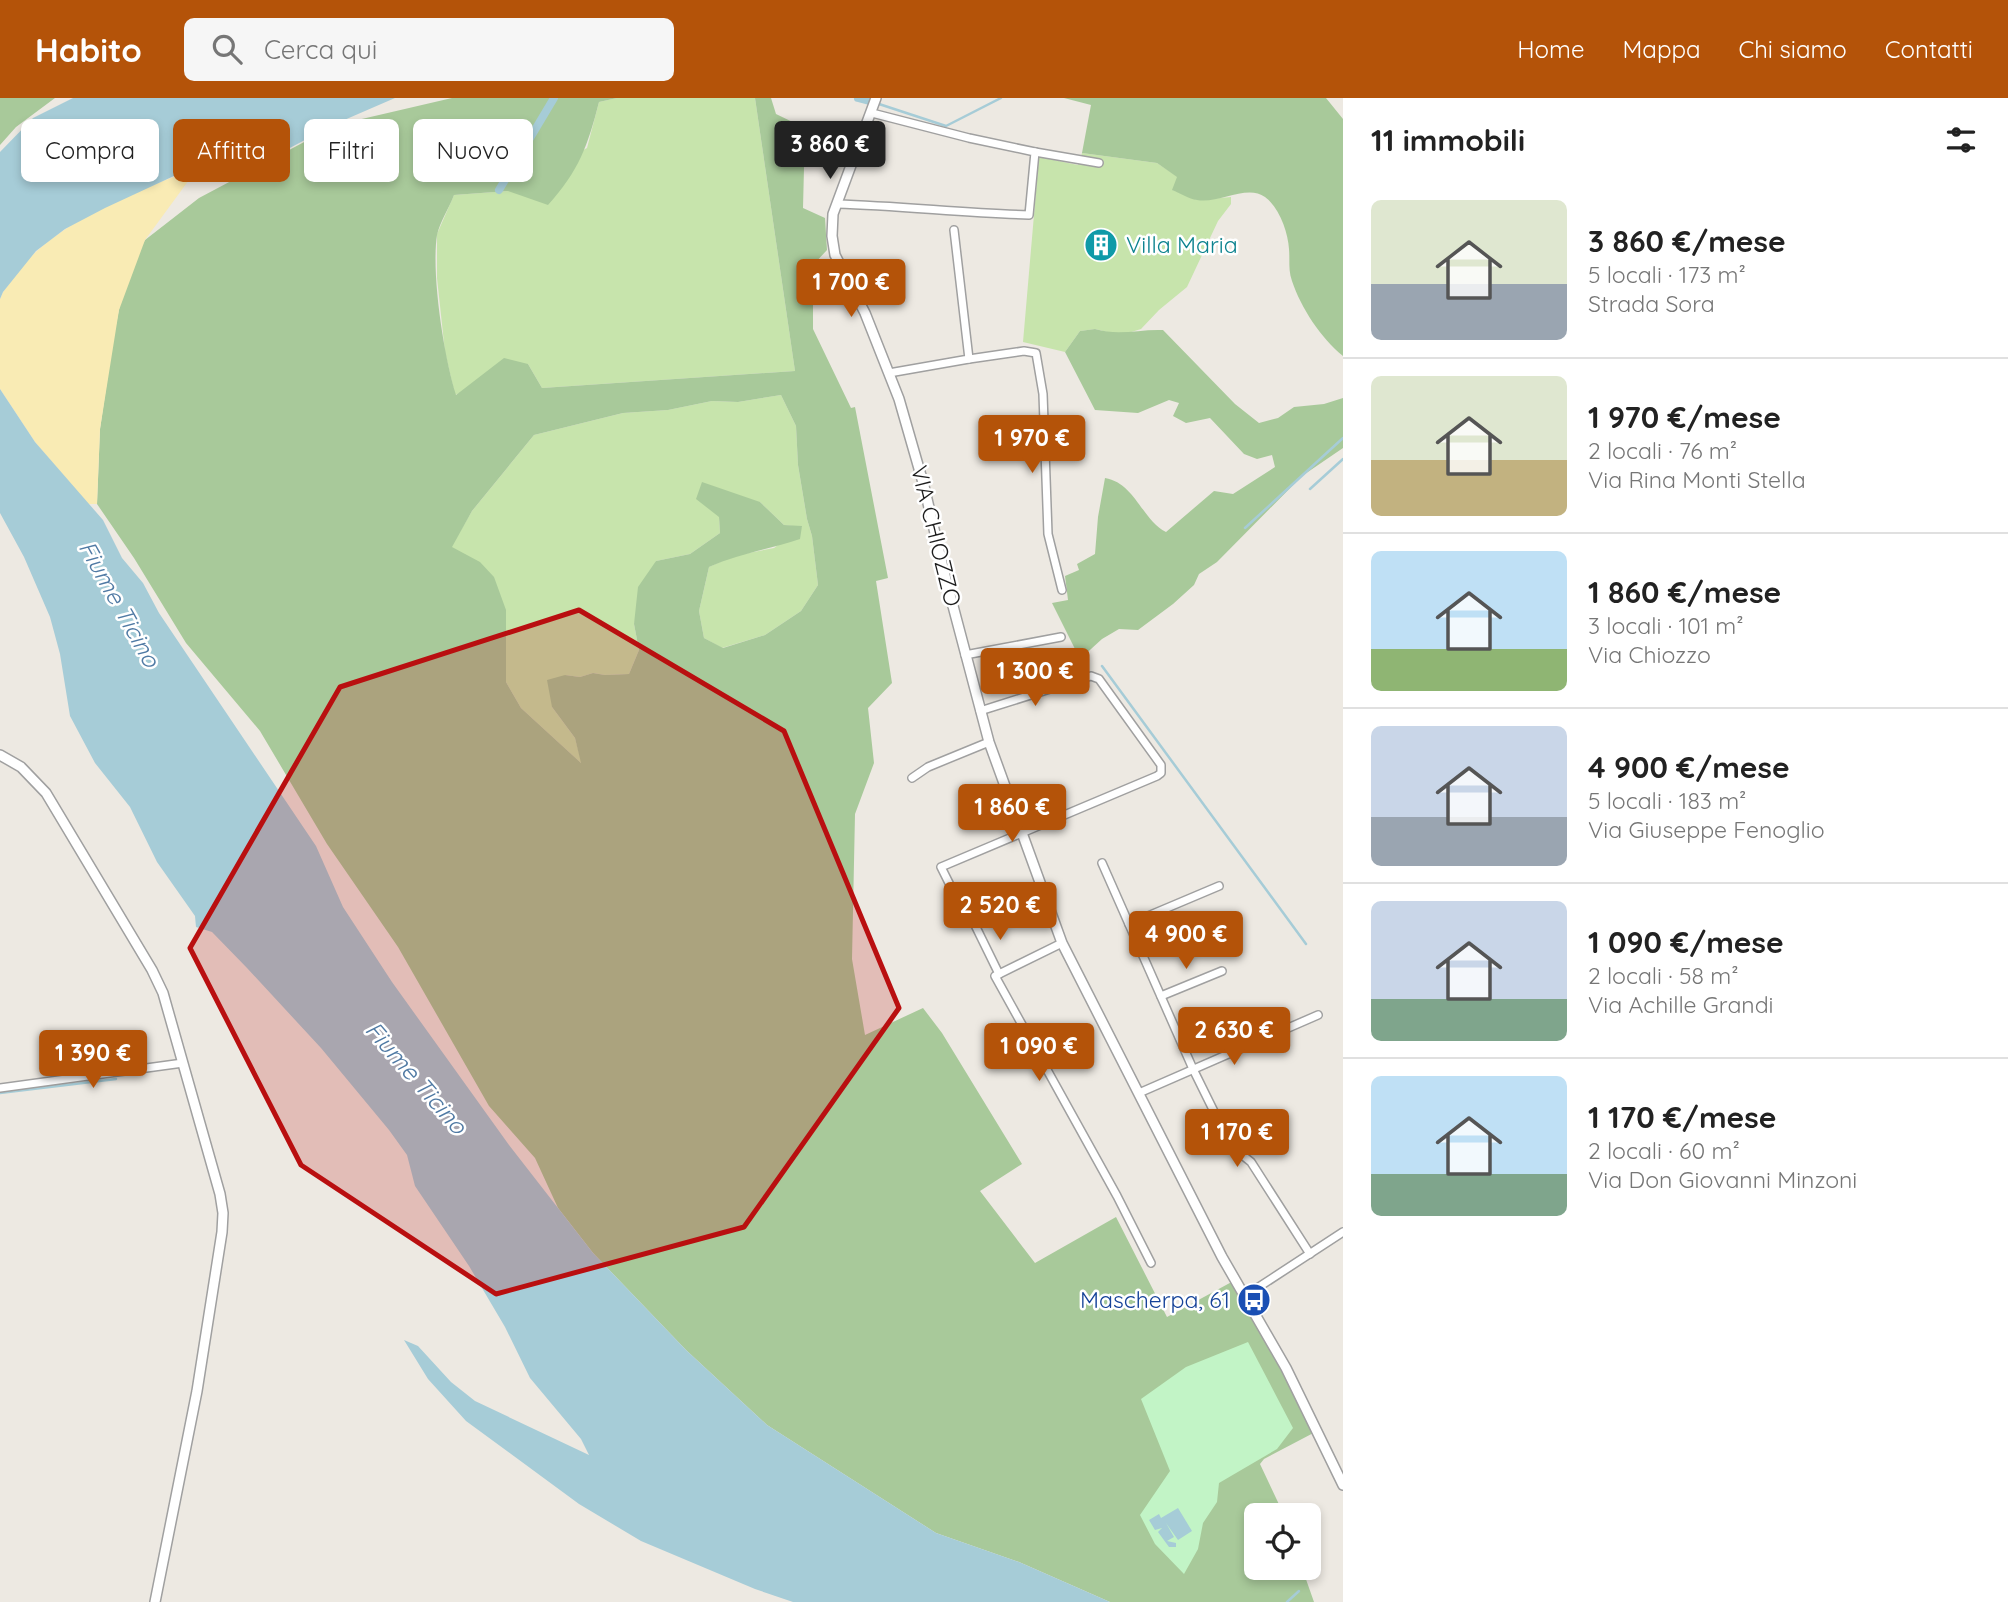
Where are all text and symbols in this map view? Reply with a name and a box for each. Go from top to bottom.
search box [184,18,674,81]
text: Habito [35,29,142,70]
icon: search [208,30,246,68]
text: Cerca qui [264,33,377,66]
text: Home [1517,34,1585,64]
text: Mappa [1623,34,1701,64]
text: Chi siamo [1739,34,1847,64]
text: Contatti [1885,34,1973,64]
chip: Compra [21,119,159,182]
chip: Affitta [173,119,290,182]
chip: Filtri [304,119,399,182]
chip: Nuovo [413,119,533,182]
text: 11 immobili [1371,121,1525,159]
icon: filters [1942,121,1980,159]
pin: 3 860 € [765,122,895,181]
text: 3 860 € [790,129,870,158]
text: 3 860 €/mese [1588,222,1786,260]
building icon: Villa Maria [1082,226,1120,264]
icon: home [1427,228,1511,312]
place label: Villa Maria [1126,230,1238,259]
pin: 1 700 € [786,260,916,319]
text: 5 locali · 173 m² [1588,260,1746,289]
text: 1 700 € [812,267,890,296]
text: Strada Sora [1588,289,1715,318]
text: 1 970 €/mese [1588,398,1781,436]
icon: home [1427,404,1511,488]
pin: 1 970 € [967,416,1097,475]
text: 1 970 € [994,423,1070,452]
text: 2 locali · 76 m² [1588,436,1737,465]
street label: VIA CHIOZZO [905,463,968,609]
text: Via Rina Monti Stella [1588,465,1806,494]
water label: Fiume Ticino [73,535,168,673]
text: 1 860 €/mese [1588,573,1781,611]
icon: home [1427,579,1511,663]
text: 3 locali · 101 m² [1588,611,1744,640]
text: Via Chiozzo [1588,640,1711,669]
pin: 1 300 € [970,648,1100,708]
text: 1 300 € [997,656,1073,685]
text: 4 900 €/mese [1588,748,1790,786]
icon: home [1427,754,1511,838]
pin: 1 860 € [947,784,1077,844]
text: 5 locali · 183 m² [1588,786,1746,815]
text: 1 860 € [974,792,1050,821]
text: Via Giuseppe Fenoglio [1588,815,1825,844]
pin: 2 520 € [935,882,1065,942]
text: 2 520 € [960,890,1040,919]
pin: 4 900 € [1121,912,1251,971]
text: 4 900 € [1145,919,1227,948]
text: 1 090 €/mese [1588,923,1784,961]
icon: home [1427,929,1511,1013]
text: 2 locali · 58 m² [1588,961,1739,990]
text: Via Achille Grandi [1588,990,1774,1019]
pin: 2 630 € [1169,1007,1299,1067]
water label: Fiume Ticino [360,1015,475,1141]
text: 2 630 € [1194,1015,1274,1044]
pin: 1 090 € [974,1024,1104,1083]
pin: 1 390 € [28,1030,158,1090]
text: 1 090 € [1000,1031,1078,1060]
text: 1 390 € [55,1038,131,1067]
text: 1 170 €/mese [1588,1098,1776,1136]
icon: home [1427,1104,1511,1188]
pin: 1 170 € [1172,1110,1302,1169]
text: 1 170 € [1201,1117,1273,1146]
text: 2 locali · 60 m² [1588,1136,1740,1165]
text: Via Don Giovanni Minzoni [1588,1165,1857,1194]
bus stop icon: Mascherpa, 61 [1235,1281,1273,1319]
place label: Mascherpa, 61 [1080,1285,1230,1314]
map controls [1244,1503,1321,1580]
button: locate [1244,1503,1321,1580]

